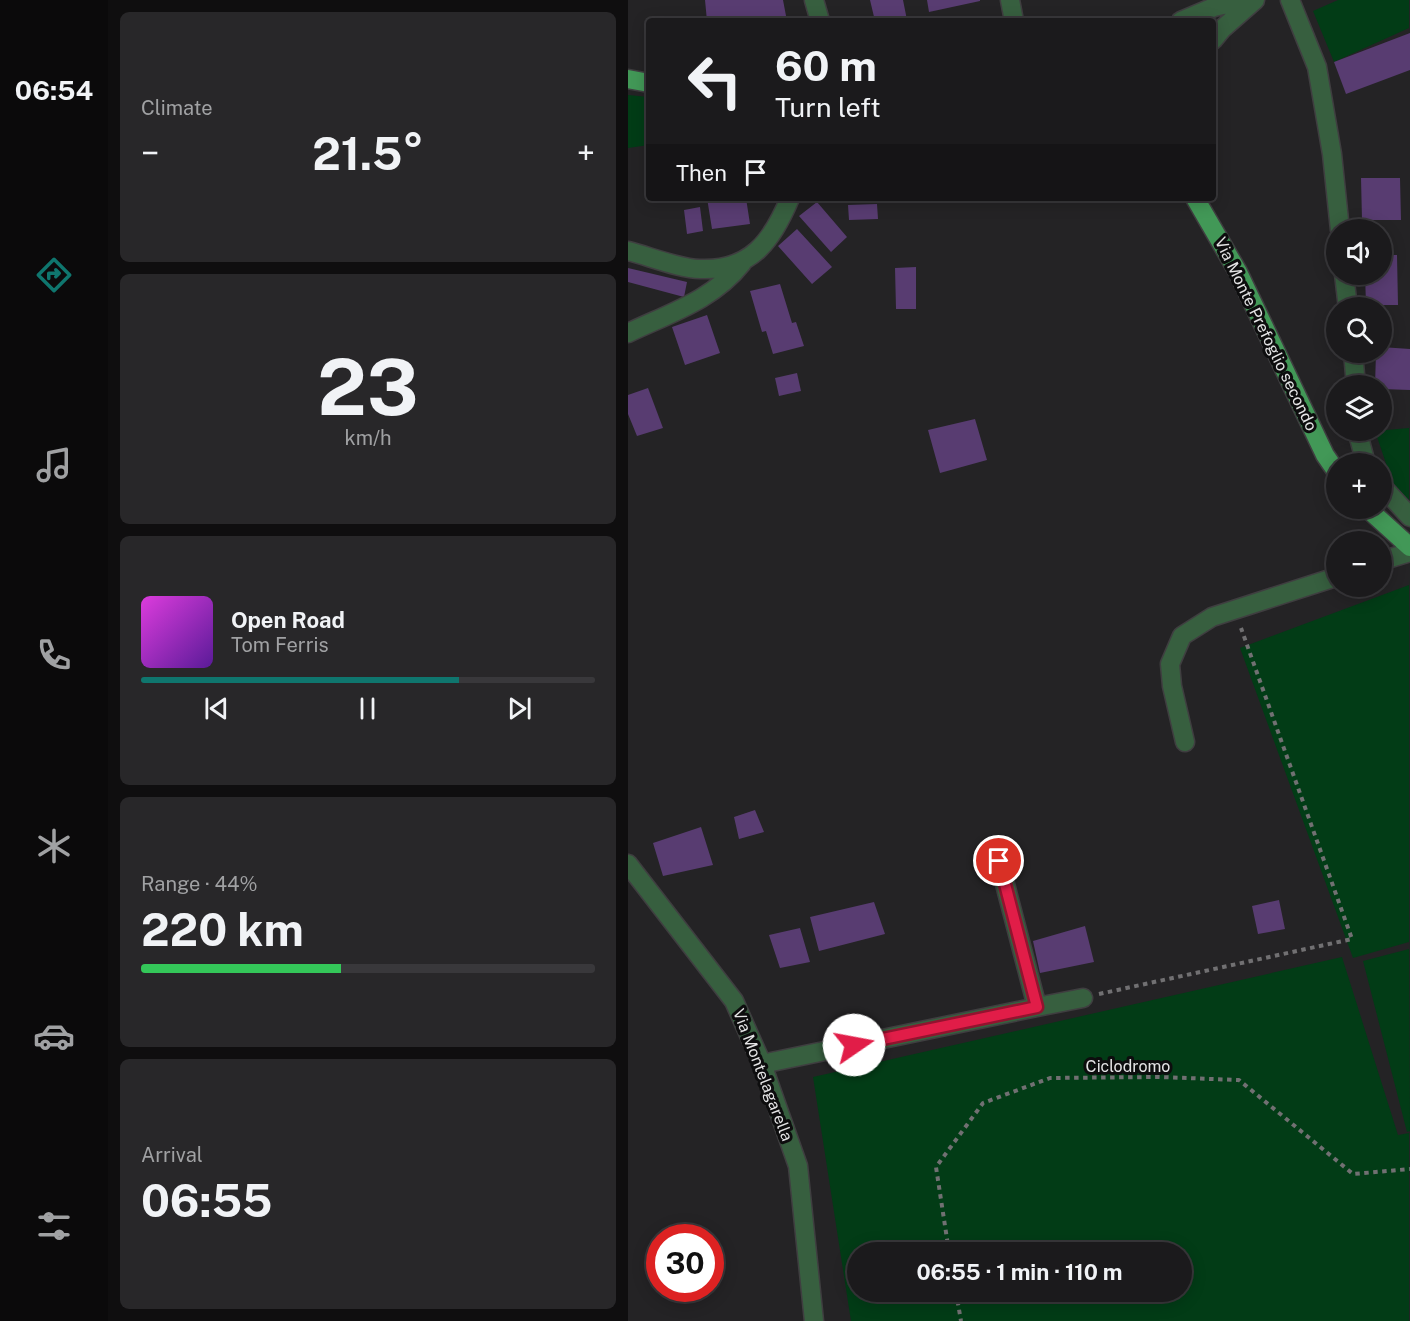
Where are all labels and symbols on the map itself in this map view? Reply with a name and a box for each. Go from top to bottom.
street label: Via Monte Prefoglio secondo [1211,234,1321,434]
pin [973,835,1024,886]
street label: Via Montelagarella [729,1006,797,1144]
position arrow [822,1013,886,1077]
street label: Ciclodromo [1086,1057,1170,1076]
speed limit sign: 30 [646,1224,724,1302]

